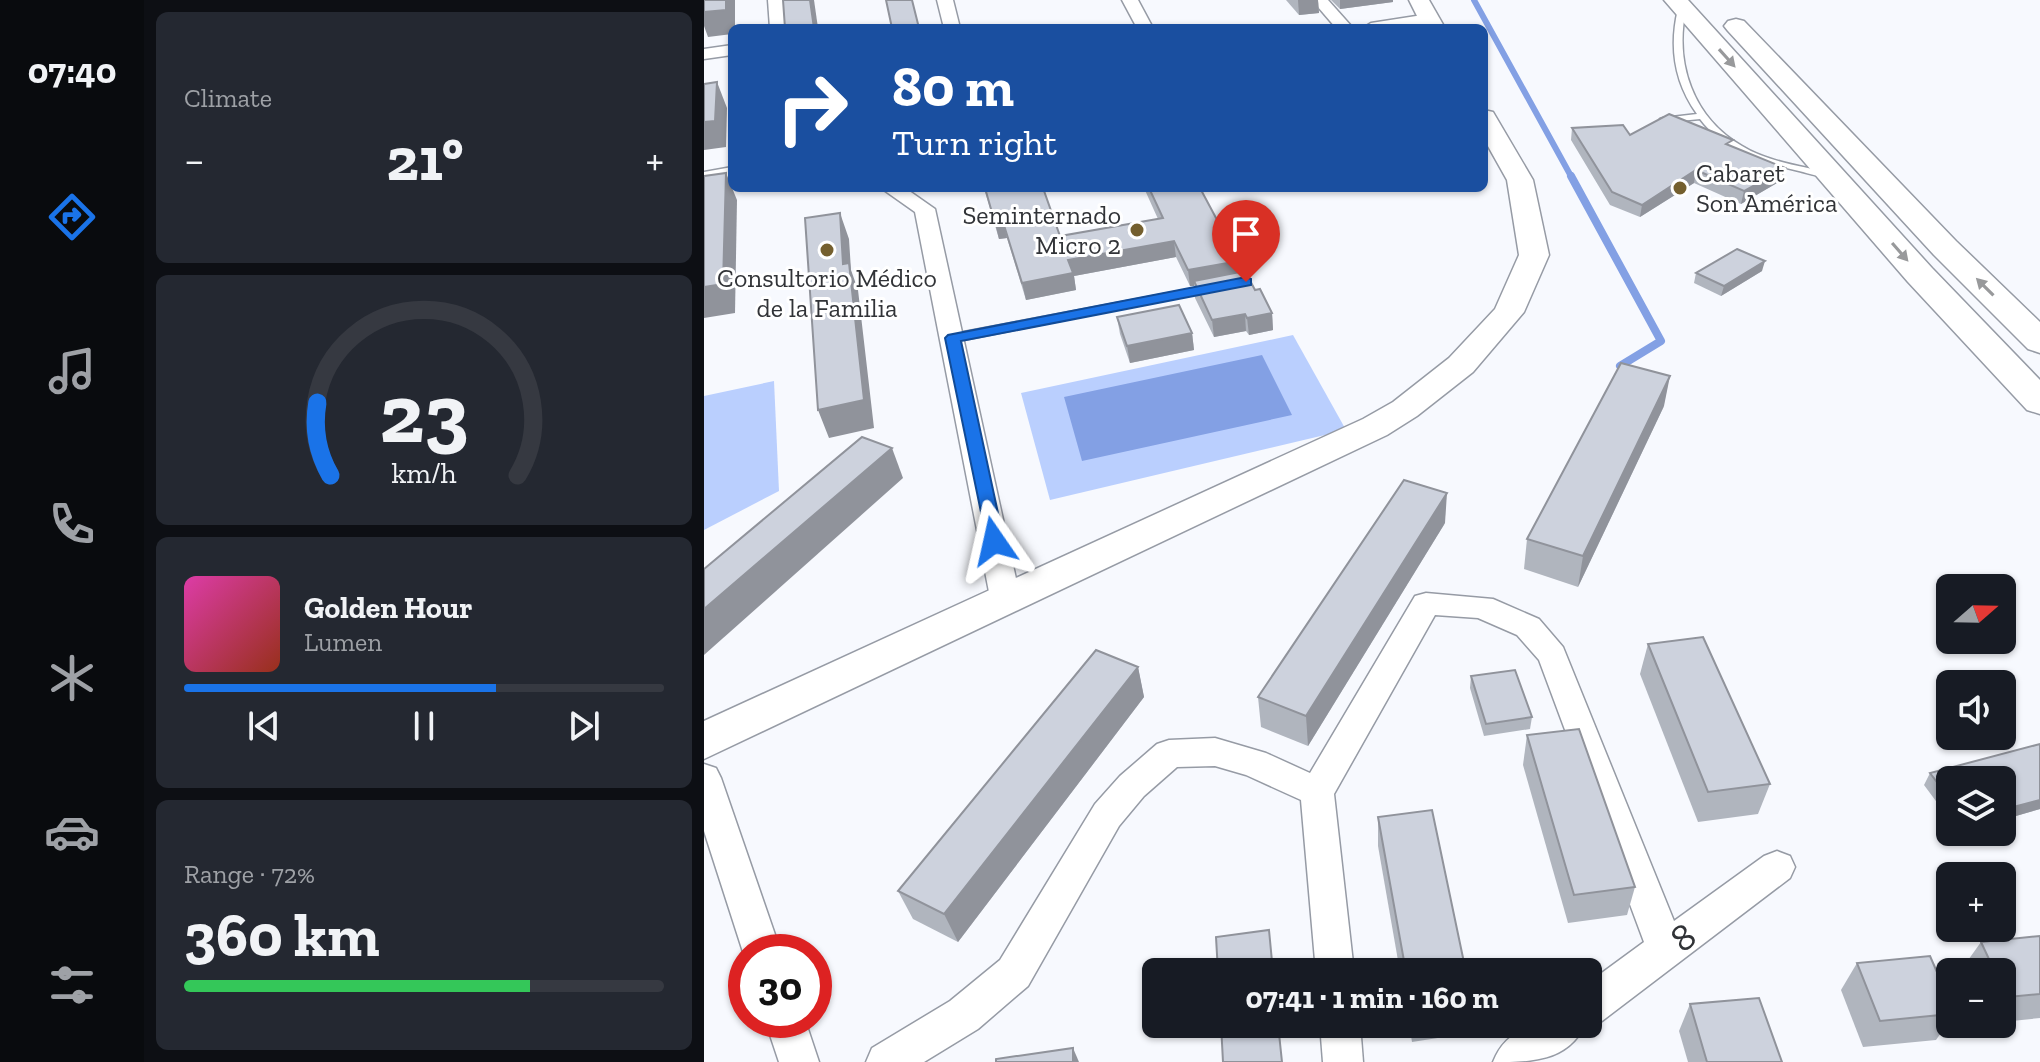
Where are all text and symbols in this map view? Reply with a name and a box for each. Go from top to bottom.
one-way arrow [1717,48,1735,67]
text: 07:40 [28,49,116,92]
text: 80 m [892,53,1014,120]
icon: right [760,56,864,160]
text: Climate [184,82,272,114]
text: Turn right [892,121,1057,164]
text: 21° [386,123,464,195]
text: − [184,133,205,186]
text: + [645,133,664,186]
place label: Cabaret Son América [1696,157,1838,219]
marker: Cabaret Son América [1671,179,1689,197]
icon: directions [44,189,100,245]
place label: Seminternado Micro 2 [962,199,1121,261]
pin [1212,200,1280,282]
icon: arrive [1224,212,1268,256]
marker: Seminternado Micro 2 [1128,221,1146,239]
marker: Consultorio Médico de la Familia [818,241,836,259]
one-way arrow [1891,242,1908,262]
place label: Consultorio Médico de la Familia [717,262,937,324]
one-way arrow [1976,279,1995,297]
icon: music [44,343,100,399]
text: 23 [379,362,469,462]
text: km/h [391,456,457,490]
icon: phone [44,496,100,552]
position arrow [952,499,1036,583]
north arrow [1936,574,2016,654]
map controls [1936,574,2016,1038]
text: Golden Hour [304,590,472,626]
text: Lumen [304,626,382,658]
icon: climate [44,650,100,706]
button: sound [1936,670,2016,750]
icon: previous [242,704,286,748]
icon: pause [402,704,446,748]
icon: next [562,704,606,748]
button: layers [1936,766,2016,846]
icon: car [44,804,100,860]
text: Range · 72% [184,858,315,890]
button: + [1936,862,2016,942]
text: 360 km [184,899,380,971]
street label: 8 [1661,912,1705,962]
speed limit sign: 30 [728,934,832,1038]
icon: filters [44,957,100,1013]
button: − [1936,958,2016,1038]
text: 07:41 · 1 min · 160 m [1245,980,1499,1016]

